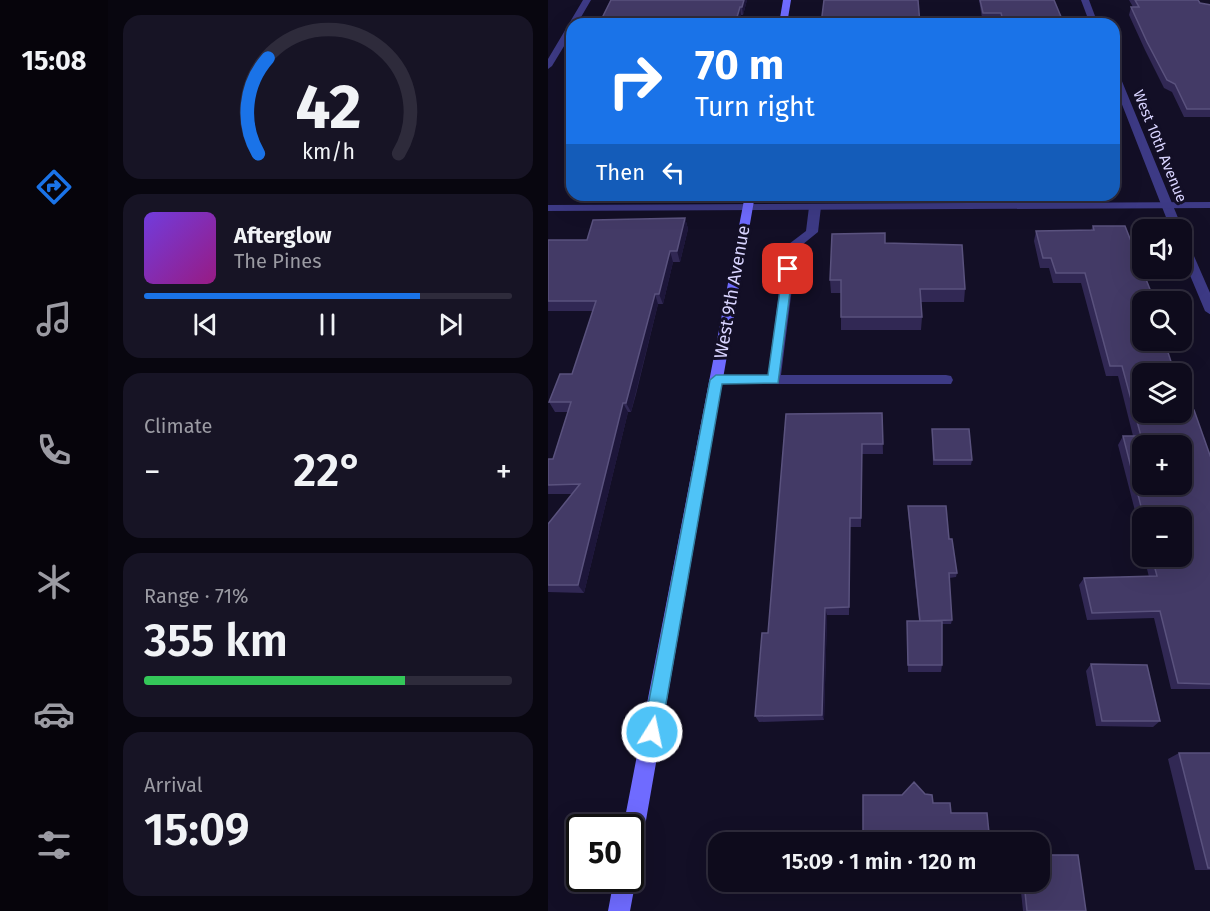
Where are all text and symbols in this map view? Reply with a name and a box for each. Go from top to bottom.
text: 70 m [695,40,784,90]
icon: right [596,42,674,120]
text: 15:08 [22,45,86,77]
text: 42 [295,70,361,145]
street label: West 10th Avenue [1129,87,1191,205]
text: Turn right [695,91,815,123]
text: km/h [301,139,355,165]
icon: left [657,156,690,189]
text: Then [596,159,645,186]
icon: directions [33,166,75,208]
map controls [1132,219,1192,567]
button: sound [1132,219,1192,279]
text: Afterglow [234,222,331,249]
street label: West 9th Avenue [709,224,755,360]
pin [762,243,813,294]
text: The Pines [234,249,321,273]
icon: arrive [771,252,804,285]
button: search [1132,291,1192,351]
icon: music [33,298,75,340]
icon: previous [189,308,222,341]
icon: pause [311,308,344,341]
icon: next [434,308,467,341]
button: layers [1132,363,1192,423]
text: Climate [144,414,212,438]
icon: phone [33,429,75,471]
button: + [1132,435,1192,495]
text: 22° [293,444,363,498]
text: − [144,452,161,492]
text: + [496,452,512,492]
button: − [1132,507,1192,567]
icon: climate [33,561,75,603]
text: Range · 71% [144,584,249,608]
text: 355 km [144,614,288,668]
icon: car [33,693,75,735]
position arrow [620,700,684,764]
text: Arrival [144,773,203,797]
text: 15:09 [144,803,249,857]
speed limit sign: 50 [566,814,644,892]
icon: filters [33,824,75,866]
text: 15:09 · 1 min · 120 m [782,848,976,875]

